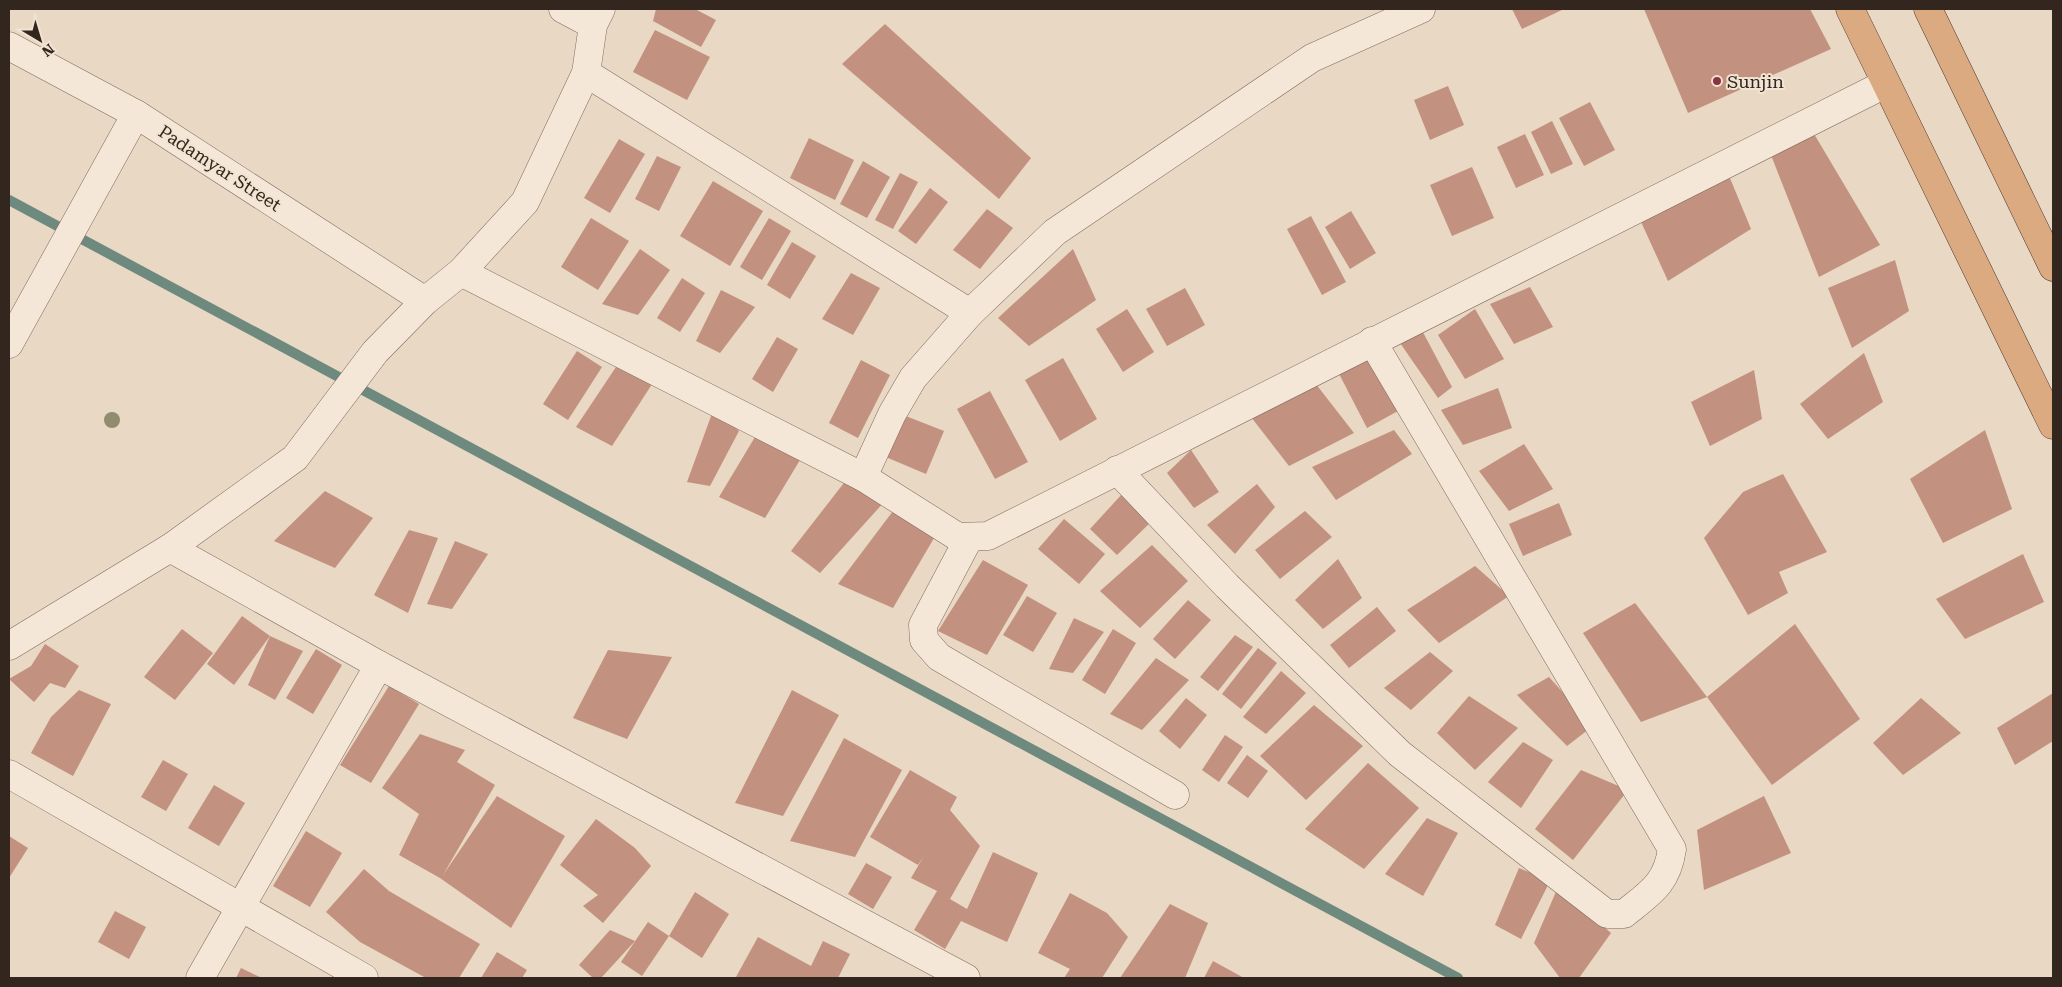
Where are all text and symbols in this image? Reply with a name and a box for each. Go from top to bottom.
north arrow [15,15,65,65]
text: N [39,41,57,60]
place label: Sunjin [1727,71,1784,92]
marker: Sunjin [1711,75,1723,87]
street label: Padamyar Street [155,121,285,216]

